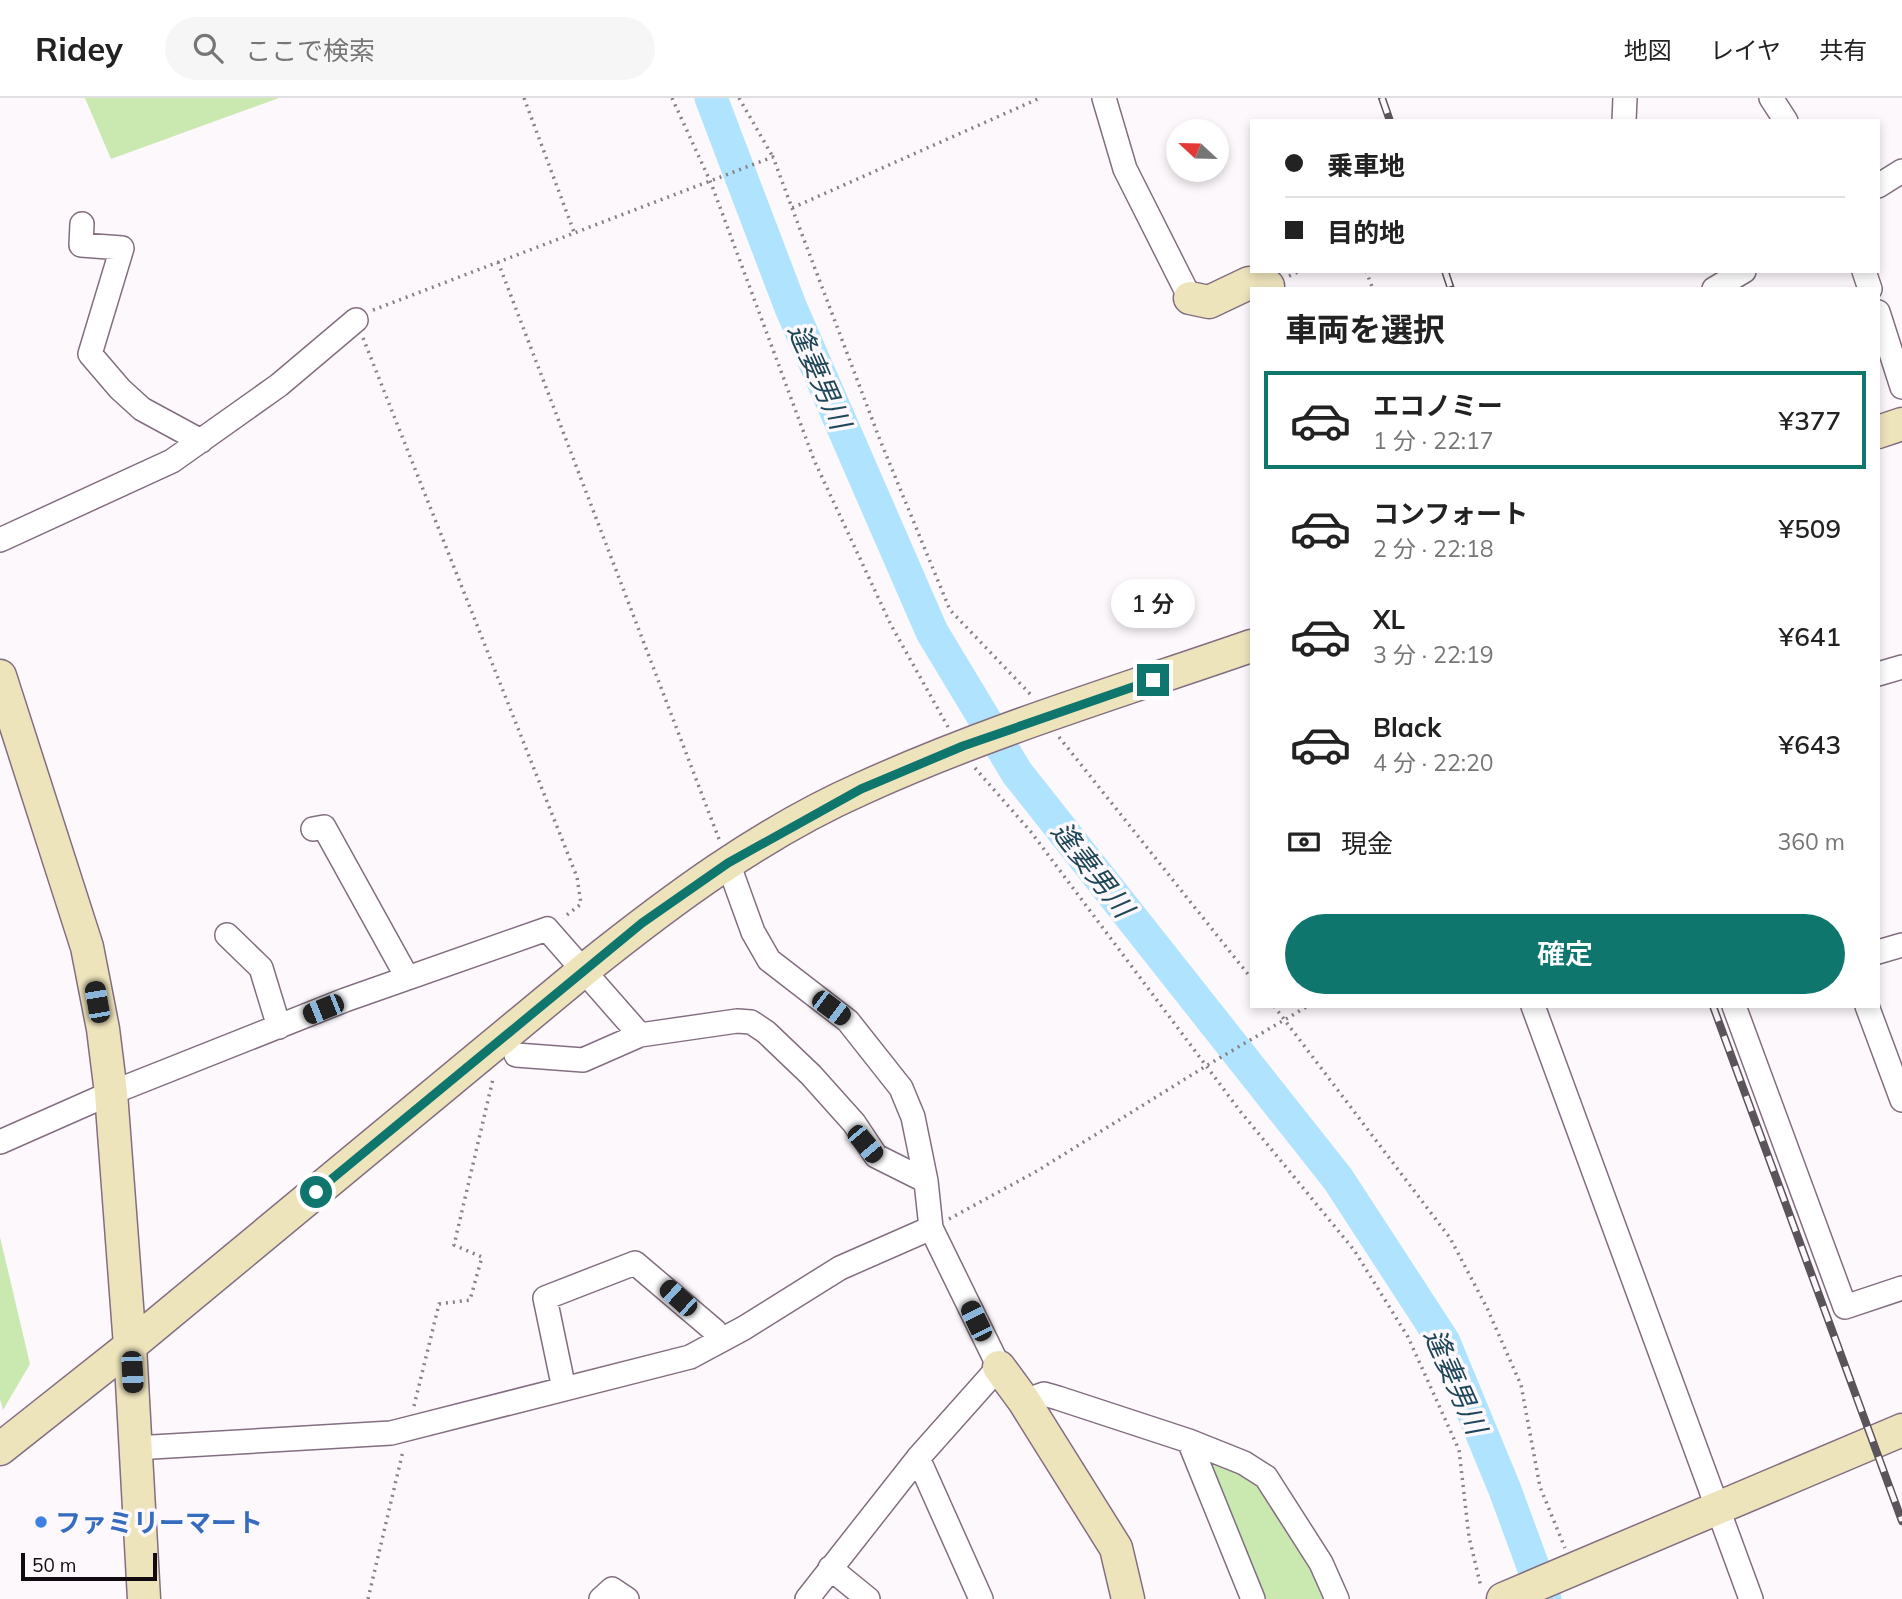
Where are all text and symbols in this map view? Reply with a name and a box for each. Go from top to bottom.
search box [165,17,655,80]
text: Ridey [35,28,123,69]
icon: search [189,29,227,67]
text: ここで検索 [245,34,375,67]
text: 地図 [1624,35,1672,65]
text: レイヤ [1710,35,1781,65]
text: 共有 [1819,35,1867,65]
north arrow [1166,119,1228,182]
map controls [1166,119,1229,182]
text: 乗車地 [1327,149,1405,182]
text: 目的地 [1327,216,1405,249]
text: 車両を選択 [1285,309,1445,349]
water label: 逢妻男川 [781,318,860,437]
icon: car [1289,389,1352,452]
text: エコノミー [1373,389,1503,422]
text: ¥377 [1779,404,1841,437]
text: 1 分 · 22:17 [1373,426,1494,455]
icon: car [1289,497,1352,560]
text: コンフォート [1373,497,1528,530]
text: ¥509 [1779,512,1841,545]
text: 2 分 · 22:18 [1373,534,1494,563]
callout: 1 分 [1111,578,1195,628]
text: 1 分 [1132,589,1174,618]
text: XL [1373,603,1405,636]
icon: car [1289,605,1352,668]
text: ¥641 [1779,620,1841,653]
text: 3 分 · 22:19 [1373,640,1494,669]
route end [1137,664,1169,696]
text: Black [1373,711,1441,744]
icon: car [1289,713,1352,776]
text: ¥643 [1779,728,1841,761]
text: 4 分 · 22:20 [1373,748,1494,777]
water label: 逢妻男川 [1045,814,1143,926]
icon: cash [1285,823,1323,861]
text: 現金 [1341,827,1393,860]
text: 360 m [1777,827,1845,856]
button: 確定 [1285,914,1845,994]
car [84,979,111,1025]
car [808,987,855,1029]
car [300,991,347,1027]
car [844,1121,887,1167]
route start [300,1176,332,1208]
car [656,1276,701,1320]
car [958,1298,995,1344]
water label: 逢妻男川 [1417,1323,1496,1442]
car [121,1350,144,1394]
place label: ファミリーマート [55,1506,263,1539]
marker: ファミリーマート [33,1514,49,1530]
scale bar [21,1550,158,1582]
text: 50 m [32,1553,76,1577]

